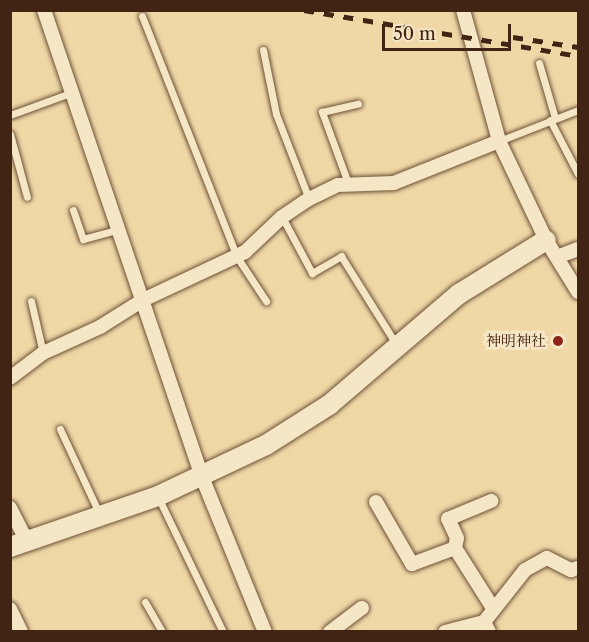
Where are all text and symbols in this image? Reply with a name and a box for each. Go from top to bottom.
scale bar [385,12,514,50]
text: 50 m [393,23,436,45]
place label: 神明神社 [486,332,546,350]
marker: 神明神社 [551,334,565,348]

